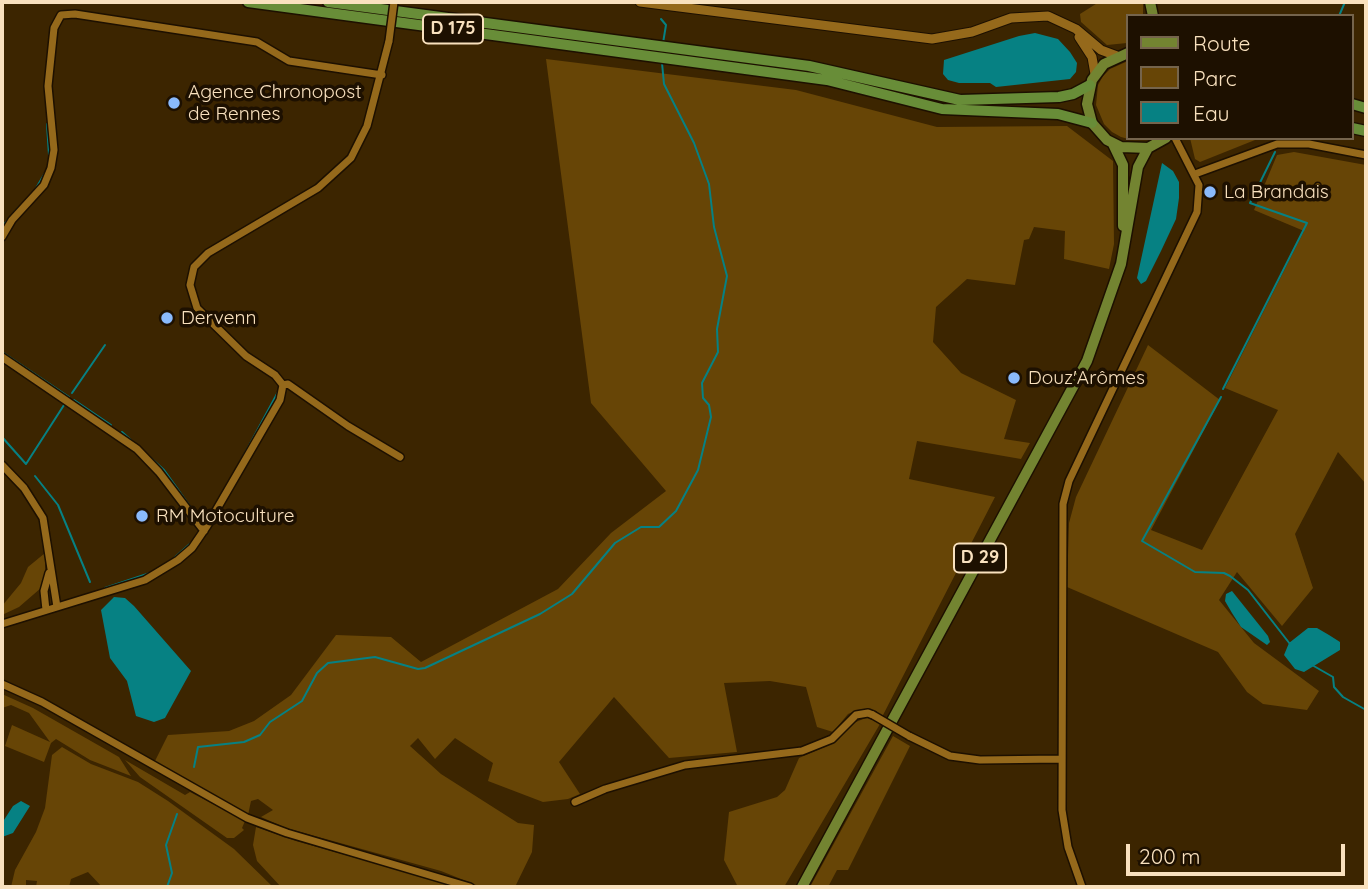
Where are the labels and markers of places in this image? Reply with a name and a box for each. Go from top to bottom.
place label: Agence Chronopost de Rennes [188,81,362,125]
marker: Agence Chronopost de Rennes [166,95,182,111]
place label: La Brandais [1224,181,1329,203]
marker: La Brandais [1202,184,1218,200]
place label: Dervenn [181,307,256,329]
marker: Dervenn [159,310,175,326]
place label: Douz'Arômes [1028,367,1145,389]
marker: Douz'Arômes [1006,370,1022,386]
place label: RM Motoculture [156,505,294,527]
marker: RM Motoculture [134,508,150,524]

